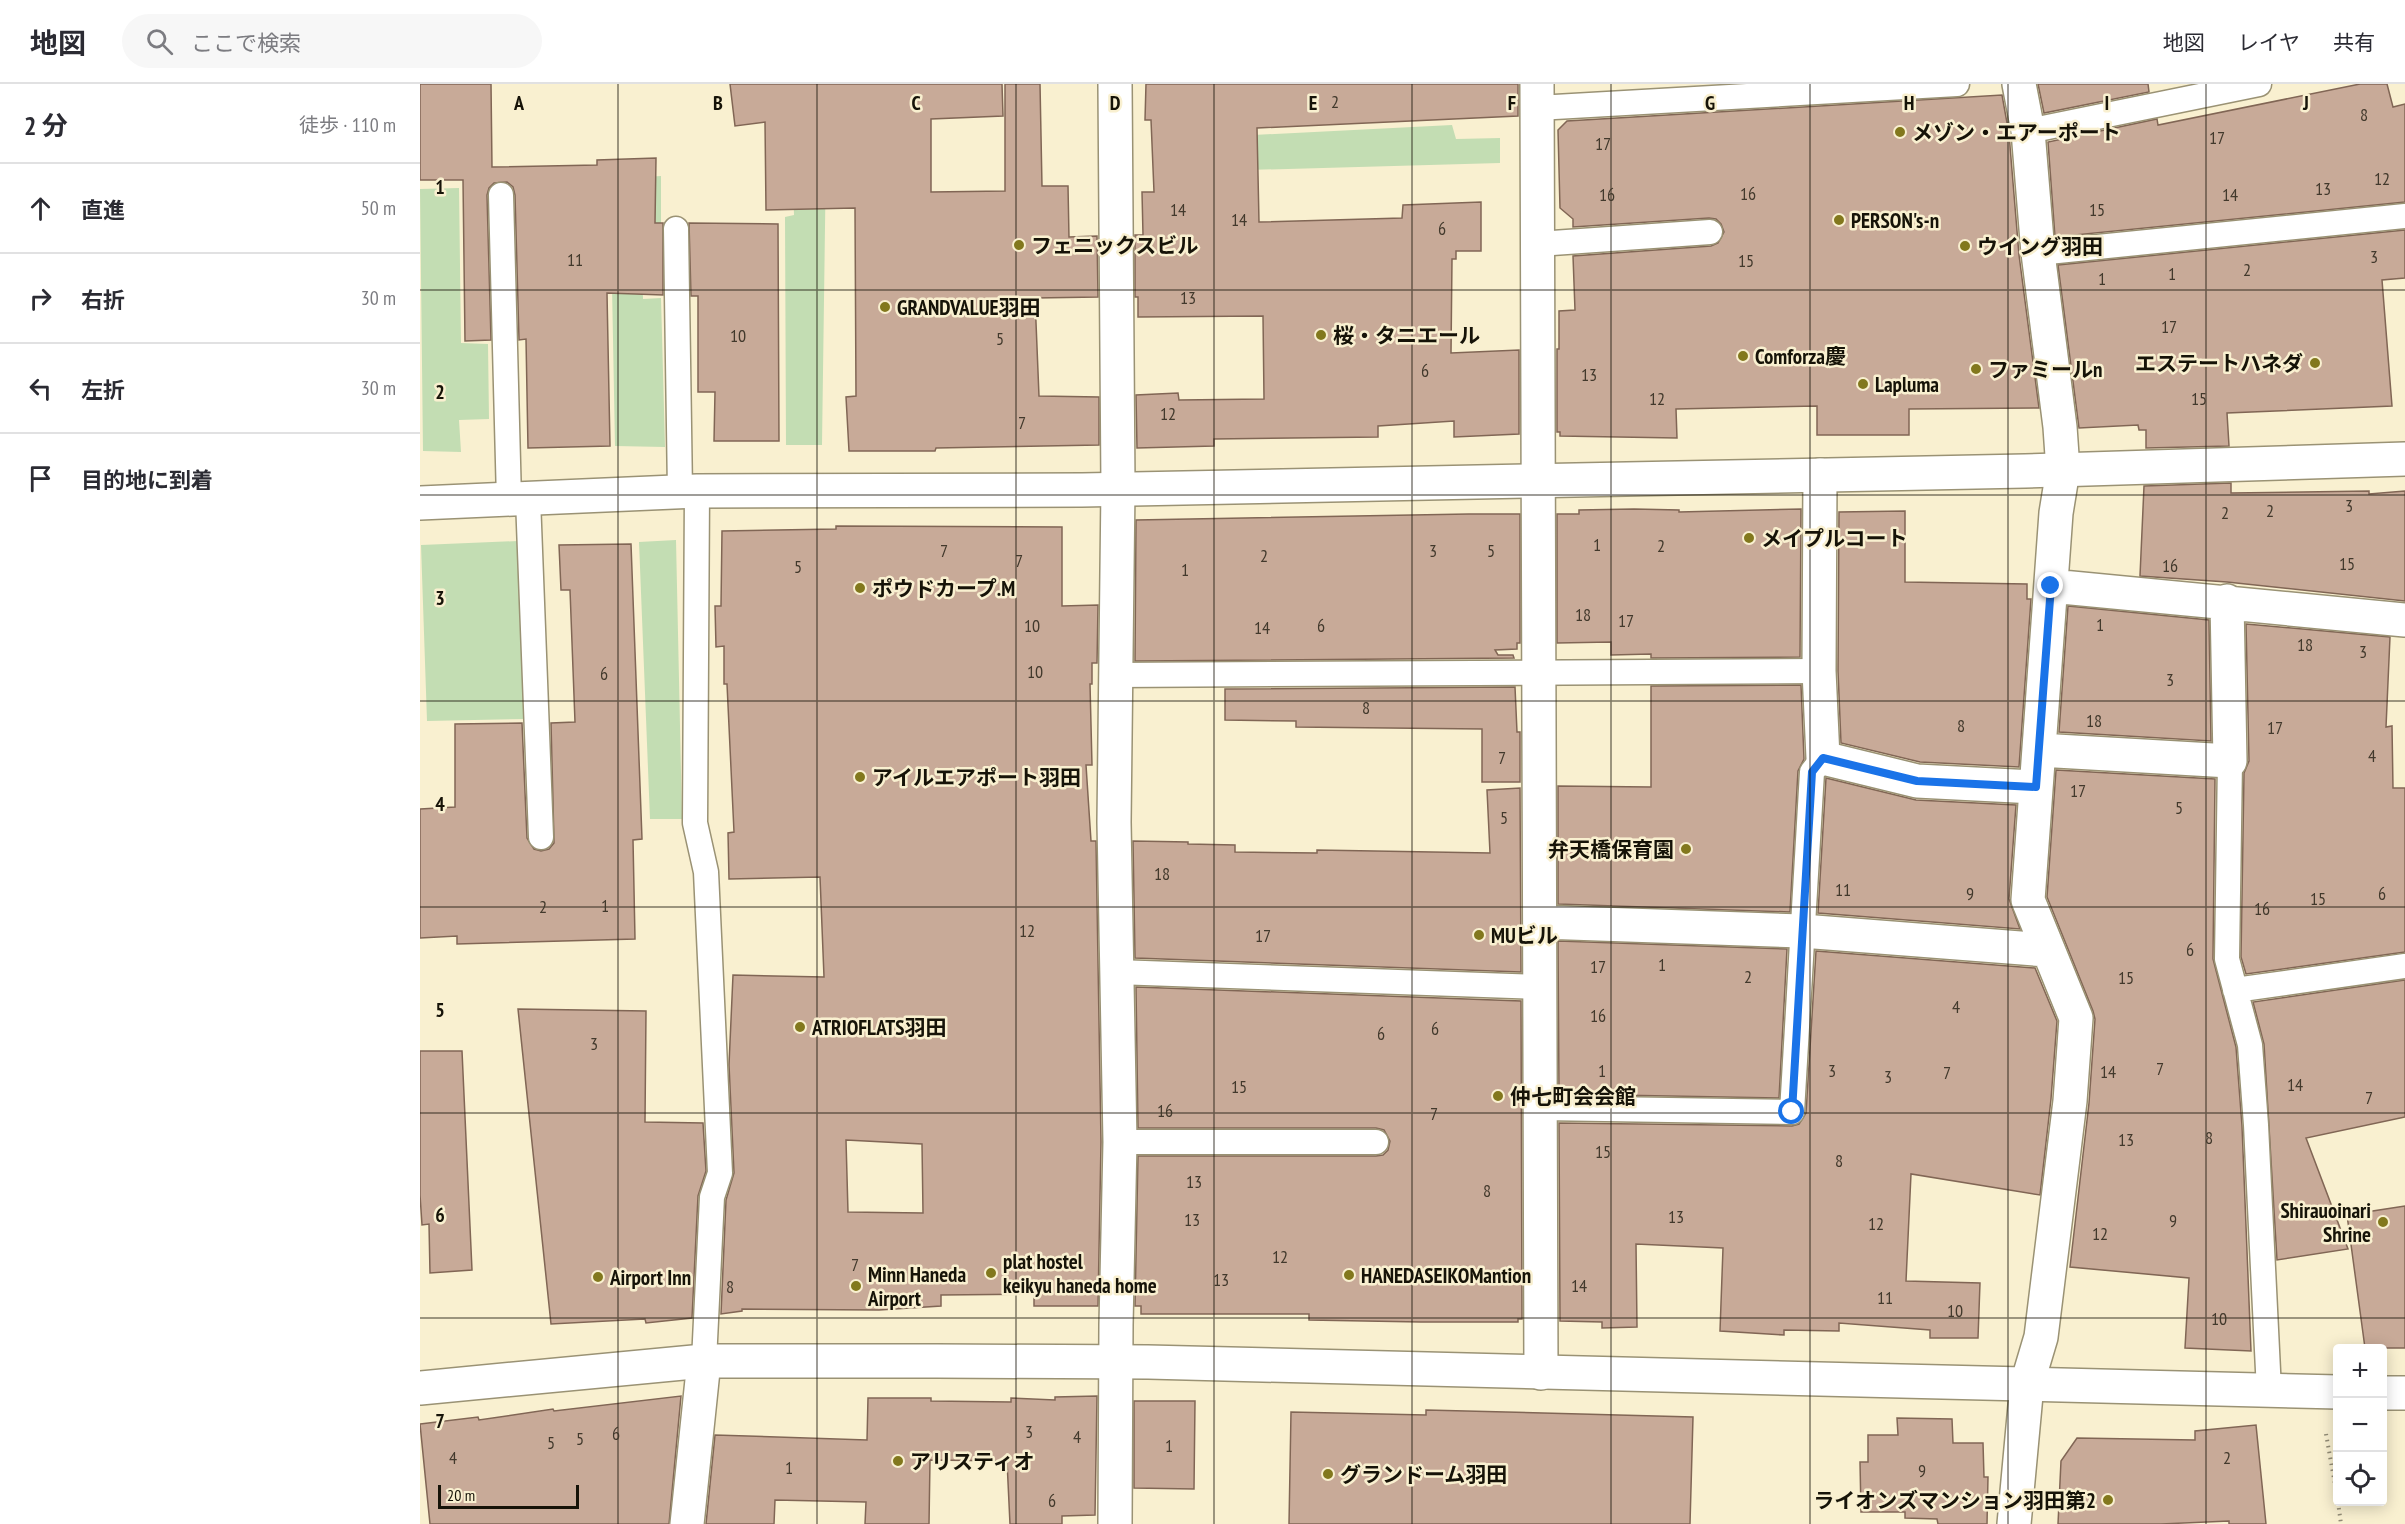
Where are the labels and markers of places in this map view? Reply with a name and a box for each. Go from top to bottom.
place label: メゾン・エアーポート [1912,119,2121,146]
marker: メゾン・エアーポート [1893,125,1907,139]
place label: PERSON's-n [1851,207,1939,234]
marker: PERSON's-n [1832,213,1846,227]
place label: フェニックスビル [1031,232,1198,259]
place label: ウイング羽田 [1977,233,2103,260]
marker: フェニックスビル [1012,238,1026,252]
marker: ウイング羽田 [1958,239,1972,253]
place label: GRANDVALUE羽田 [897,294,1041,321]
marker: GRANDVALUE羽田 [878,300,892,314]
place label: 桜・タニエール [1333,322,1480,349]
marker: 桜・タニエール [1314,328,1328,342]
place label: Comforza慶 [1755,343,1846,370]
marker: Comforza慶 [1736,349,1750,363]
place label: エステートハネダ [2135,350,2303,377]
place label: ファミールn [1988,356,2102,383]
marker: エステートハネダ [2308,356,2322,370]
marker: ファミールn [1969,362,1983,376]
place label: Lapluma [1875,371,1939,398]
marker: Lapluma [1856,377,1870,391]
place label: メイプルコート [1761,525,1908,552]
marker: メイプルコート [1742,531,1756,545]
place label: ポウドカープ.M [872,575,1015,602]
marker: ポウドカープ.M [853,581,867,595]
place label: アイルエアポート羽田 [872,764,1081,791]
marker: アイルエアポート羽田 [853,770,867,784]
place label: 弁天橋保育園 [1548,836,1674,863]
marker: 弁天橋保育園 [1679,842,1693,856]
place label: MUビル [1491,922,1558,949]
marker: MUビル [1472,928,1486,942]
place label: ATRIOFLATS羽田 [811,1014,947,1041]
marker: ATRIOFLATS羽田 [793,1020,807,1034]
place label: 仲七町会会館 [1510,1083,1636,1110]
marker: 仲七町会会館 [1491,1089,1505,1103]
place label: Shirauoinari Shrine [2280,1197,2371,1248]
marker: Shirauoinari Shrine [2376,1215,2390,1229]
place label: plat hostel keikyu haneda home [1003,1248,1157,1299]
place label: Minn Haneda Airport [867,1261,966,1312]
place label: HANEDASEIKOMantion [1361,1262,1531,1289]
place label: Airport Inn [609,1264,691,1291]
marker: plat hostel keikyu haneda home [984,1266,998,1280]
marker: HANEDASEIKOMantion [1342,1268,1356,1282]
marker: Airport Inn [591,1270,605,1284]
marker: Minn Haneda Airport [849,1279,863,1293]
place label: アリスティオ [910,1448,1035,1475]
marker: アリスティオ [891,1454,905,1468]
place label: グランドーム羽田 [1340,1461,1507,1488]
marker: グランドーム羽田 [1321,1467,1335,1481]
place label: ライオンズマンション羽田第2 [1813,1487,2096,1514]
marker: ライオンズマンション羽田第2 [2101,1493,2115,1507]

